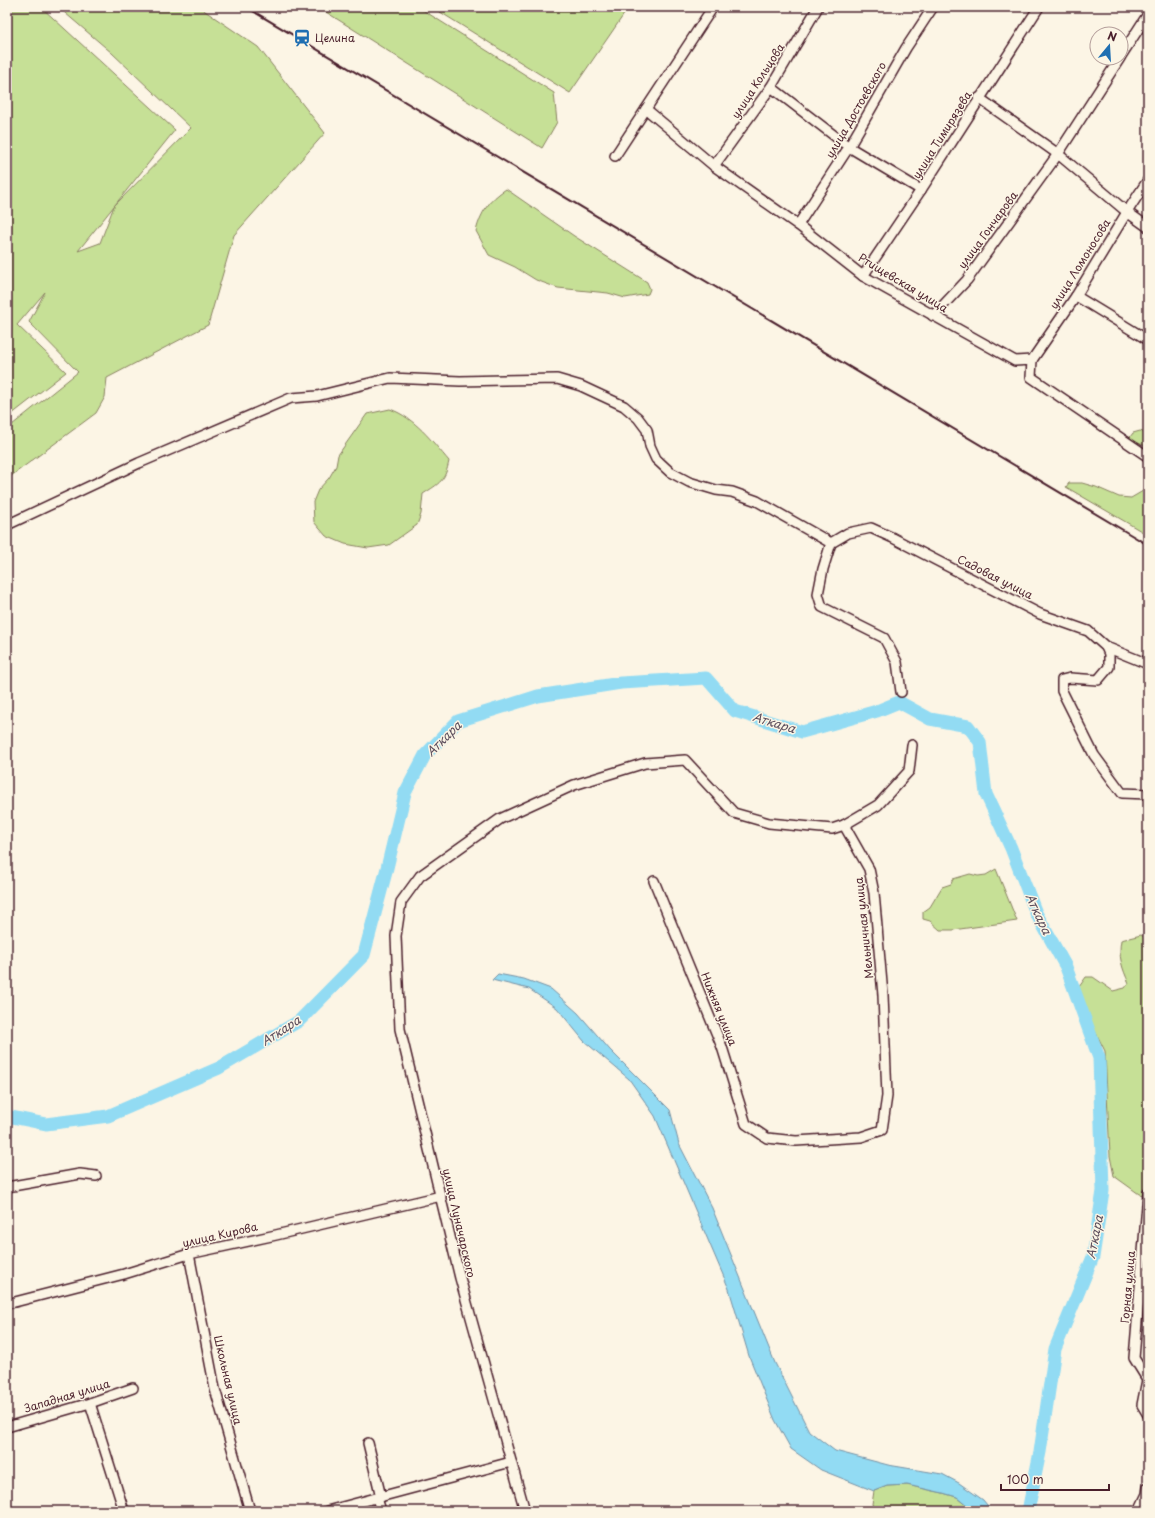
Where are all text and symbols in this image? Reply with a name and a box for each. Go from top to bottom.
north arrow [1089,26,1129,66]
text: N [1105,27,1119,46]
station icon: Целина [292,28,312,48]
place label: Целина [315,29,355,46]
street label: улица Кольцова [727,40,788,122]
street label: улица Достоевского [821,58,890,161]
street label: улица Тимирязева [908,87,976,182]
street label: улица Гончарова [954,187,1022,272]
street label: улица Ломоносова [1045,215,1114,312]
street label: Ртищевская улица [855,249,951,316]
street label: Садовая улица [954,550,1036,603]
water label: Аткара [751,707,798,737]
water label: Аткара [421,716,465,760]
street label: Мельничная улица [850,876,877,980]
water label: Аткара [1022,890,1056,938]
street label: Нижняя улица [697,969,742,1048]
water label: Аткара [257,1010,304,1050]
street label: улица Луначарского [439,1166,480,1279]
water label: Аткара [1081,1213,1107,1260]
street label: улица Кирова [181,1218,259,1251]
street label: Горная улица [1116,1250,1139,1324]
street label: Школьная улица [210,1333,247,1426]
street label: Западная улица [22,1374,112,1417]
scale bar [1001,1466,1109,1492]
text: 100 m [1007,1470,1044,1488]

